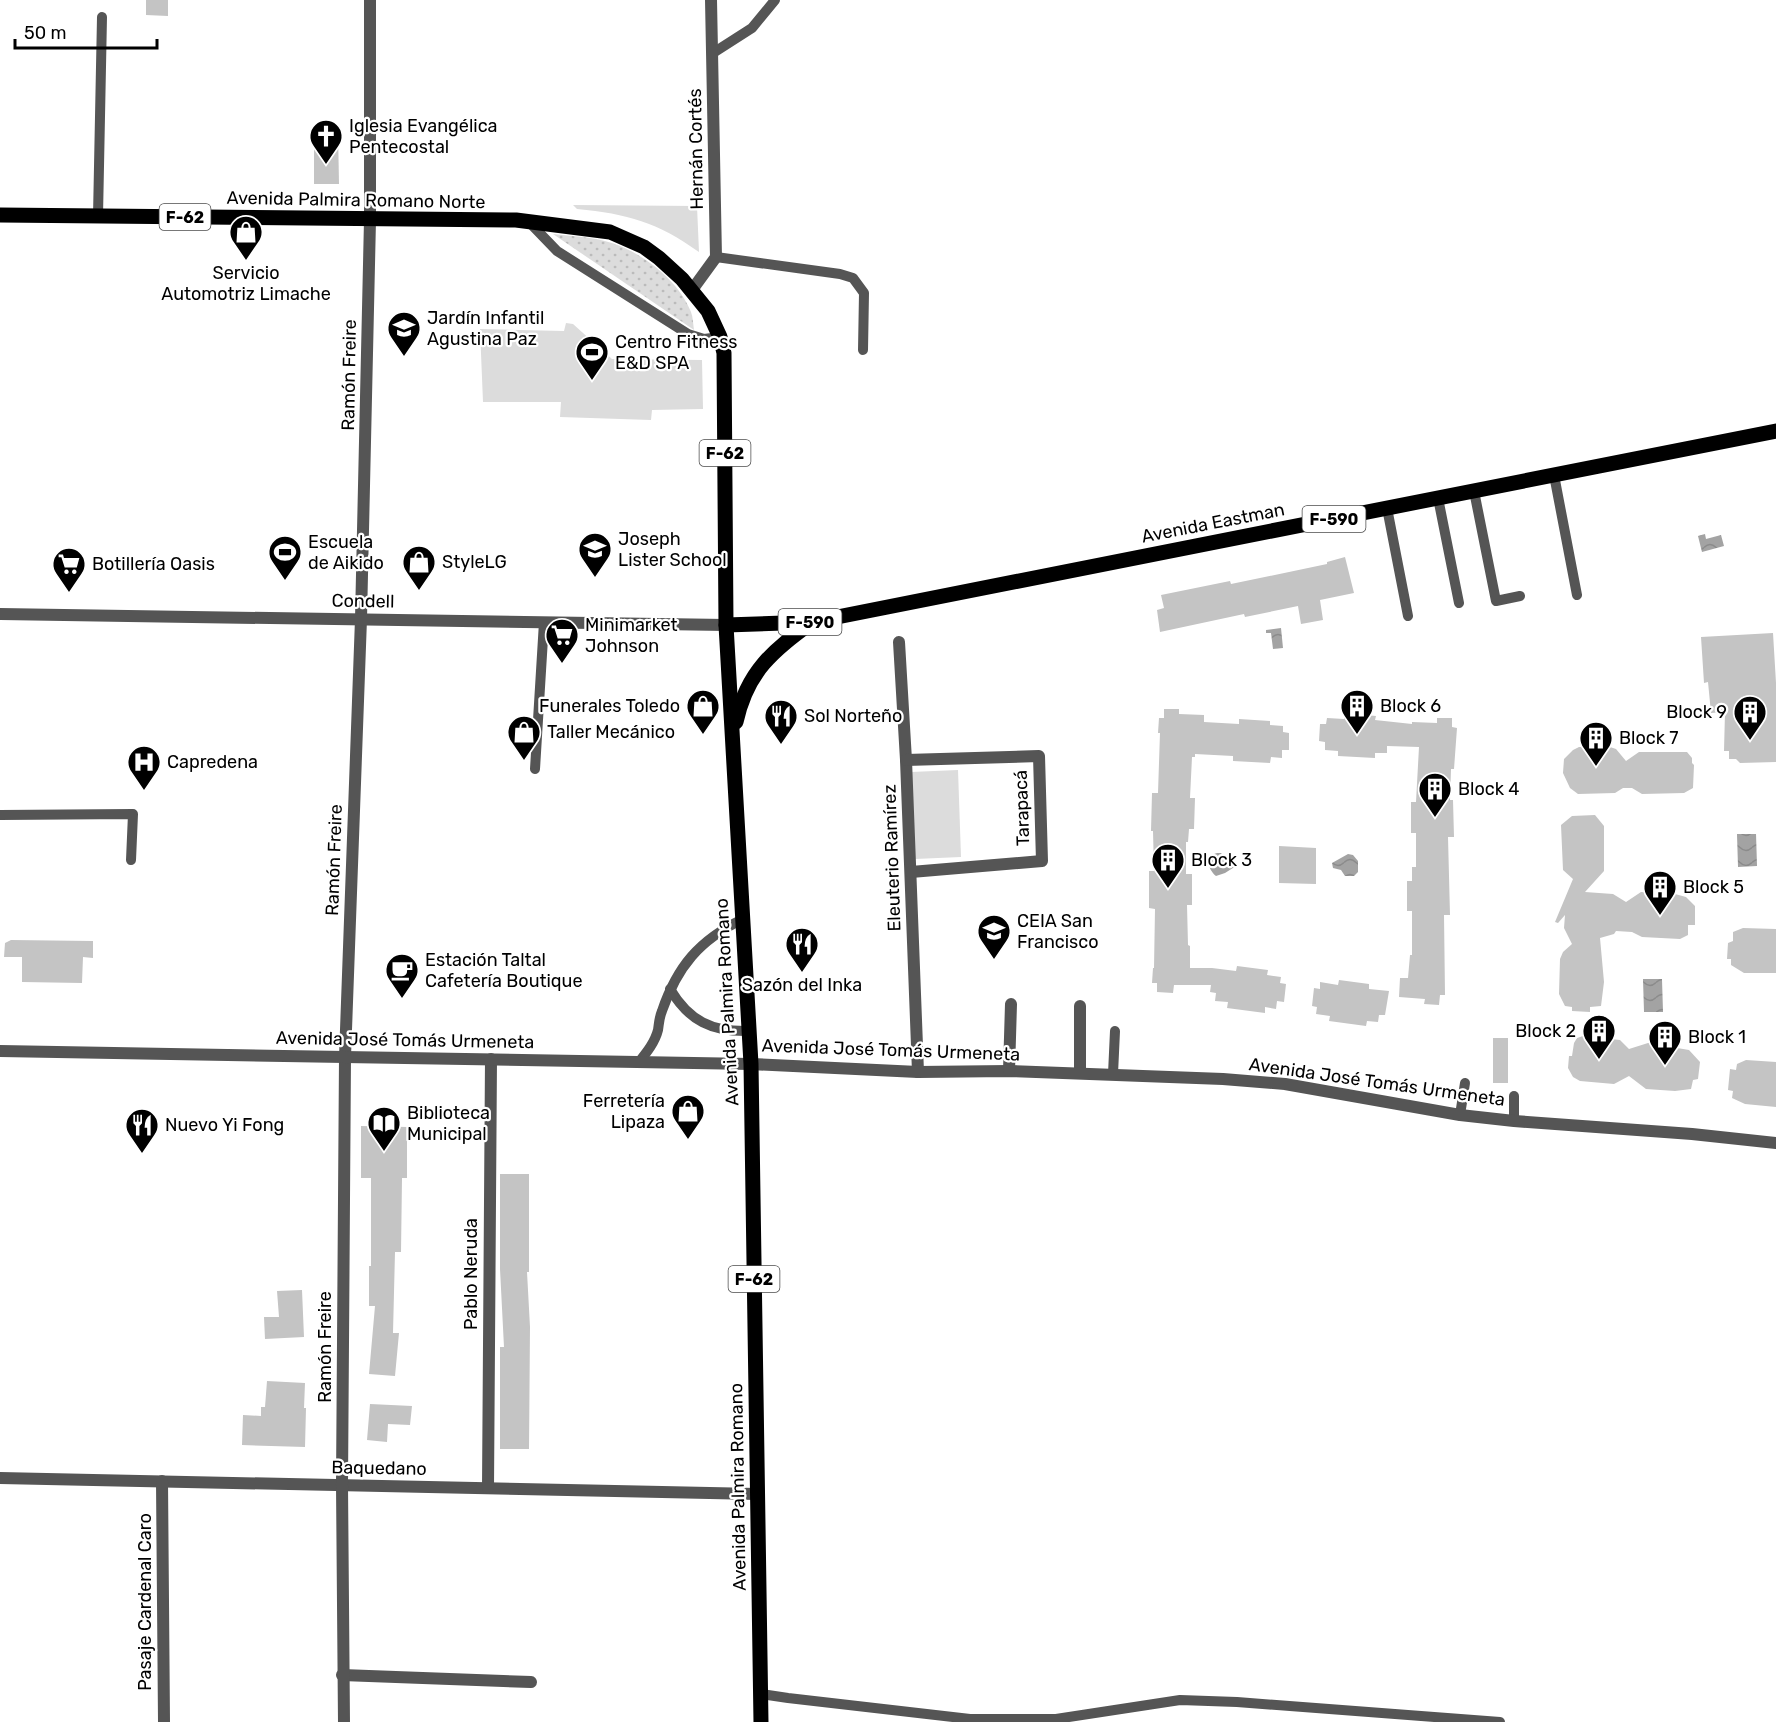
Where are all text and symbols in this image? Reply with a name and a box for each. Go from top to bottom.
scale bar [15,12,158,50]
text: 50 m [24,22,67,44]
street label: Hernán Cortés [684,88,708,210]
place label: Iglesia Evangélica Pentecostal [349,115,498,158]
church icon: Iglesia Evangélica Pentecostal [308,118,344,165]
street label: Avenida Palmira Romano Norte [226,187,486,213]
road number: F-62 [160,204,210,230]
shop icon: Servicio Automotriz Limache [228,214,264,261]
place label: Servicio Automotriz Limache [161,262,331,305]
place label: Jardín Infantil Agustina Paz [427,307,544,350]
school or university icon: Jardín Infantil Agustina Paz [386,310,422,357]
street label: Ramón Freire [337,319,361,431]
place label: Centro Fitness E&D SPA [615,331,738,374]
sports icon: Centro Fitness E&D SPA [574,334,610,381]
road number: F-62 [700,440,750,466]
street label: Avenida Eastman [1140,498,1286,548]
road number: F-590 [1302,506,1366,532]
place label: Joseph Lister School [618,528,727,571]
place label: Escuela de Aikido [308,531,384,574]
school or university icon: Joseph Lister School [577,531,613,578]
sports icon: Escuela de Aikido [267,534,303,581]
shop icon: StyleLG [401,544,437,591]
supermarket icon: Botillería Oasis [51,546,87,593]
place label: StyleLG [442,551,507,573]
place label: Botillería Oasis [92,553,215,575]
street label: Condell [331,589,395,613]
road number: F-590 [778,609,842,635]
place label: Minimarket Johnson [585,614,678,657]
supermarket icon: Minimarket Johnson [544,617,580,664]
shop icon: Funerales Toledo [685,688,721,735]
building icon: Block 6 [1339,688,1375,735]
building icon: Block 9 [1732,694,1768,741]
place label: Funerales Toledo [539,695,680,717]
place label: Block 6 [1380,695,1441,717]
restaurant icon: Sol Norteño [763,698,799,745]
place label: Block 9 [1666,701,1727,723]
place label: Sol Norteño [804,705,902,727]
shop icon: Taller Mecánico [506,714,542,761]
building icon: Block 7 [1578,720,1614,767]
place label: Taller Mecánico [547,721,675,743]
place label: Block 7 [1619,727,1678,749]
hospital icon: Capredena [126,744,162,791]
place label: Capredena [167,751,258,773]
street label: Tarapacá [1010,770,1034,846]
building icon: Block 4 [1417,771,1453,818]
place label: Block 4 [1458,778,1519,800]
street label: Eleuterio Ramírez [878,784,906,932]
street label: Ramón Freire [321,804,347,916]
building icon: Block 3 [1150,842,1186,889]
place label: Block 3 [1191,849,1252,871]
building icon: Block 5 [1642,869,1678,916]
place label: Block 5 [1683,876,1744,898]
street label: Avenida Palmira Romano [711,898,743,1106]
place label: CEIA San Francisco [1017,910,1099,953]
school or university icon: CEIA San Francisco [976,913,1012,960]
restaurant icon: Sazón del Inka [784,926,820,973]
place label: Estación Taltal Cafetería Boutique [425,949,583,992]
cafe icon: Estación Taltal Cafetería Boutique [384,952,420,999]
place label: Sazón del Inka [742,974,862,996]
building icon: Block 2 [1581,1013,1617,1060]
building icon: Block 1 [1647,1019,1683,1066]
place label: Block 2 [1515,1020,1576,1042]
place label: Block 1 [1688,1026,1746,1048]
street label: Avenida José Tomás Urmeneta [276,1027,534,1053]
street label: Avenida José Tomás Urmeneta [761,1034,1021,1066]
street label: Avenida José Tomás Urmeneta [1247,1053,1507,1111]
place label: Ferretería Lipaza [583,1090,665,1133]
shop icon: Ferretería Lipaza [670,1093,706,1140]
place label: Biblioteca Municipal [407,1102,490,1145]
library icon: Biblioteca Municipal [366,1105,402,1152]
restaurant icon: Nuevo Yi Fong [124,1107,160,1154]
place label: Nuevo Yi Fong [165,1114,284,1136]
street label: Pablo Neruda [460,1218,482,1330]
road number: F-62 [728,1266,780,1292]
street label: Ramón Freire [314,1291,336,1403]
street label: Avenida Palmira Romano [725,1383,751,1591]
street label: Baquedano [331,1456,427,1480]
street label: Pasaje Cardenal Caro [134,1513,156,1691]

